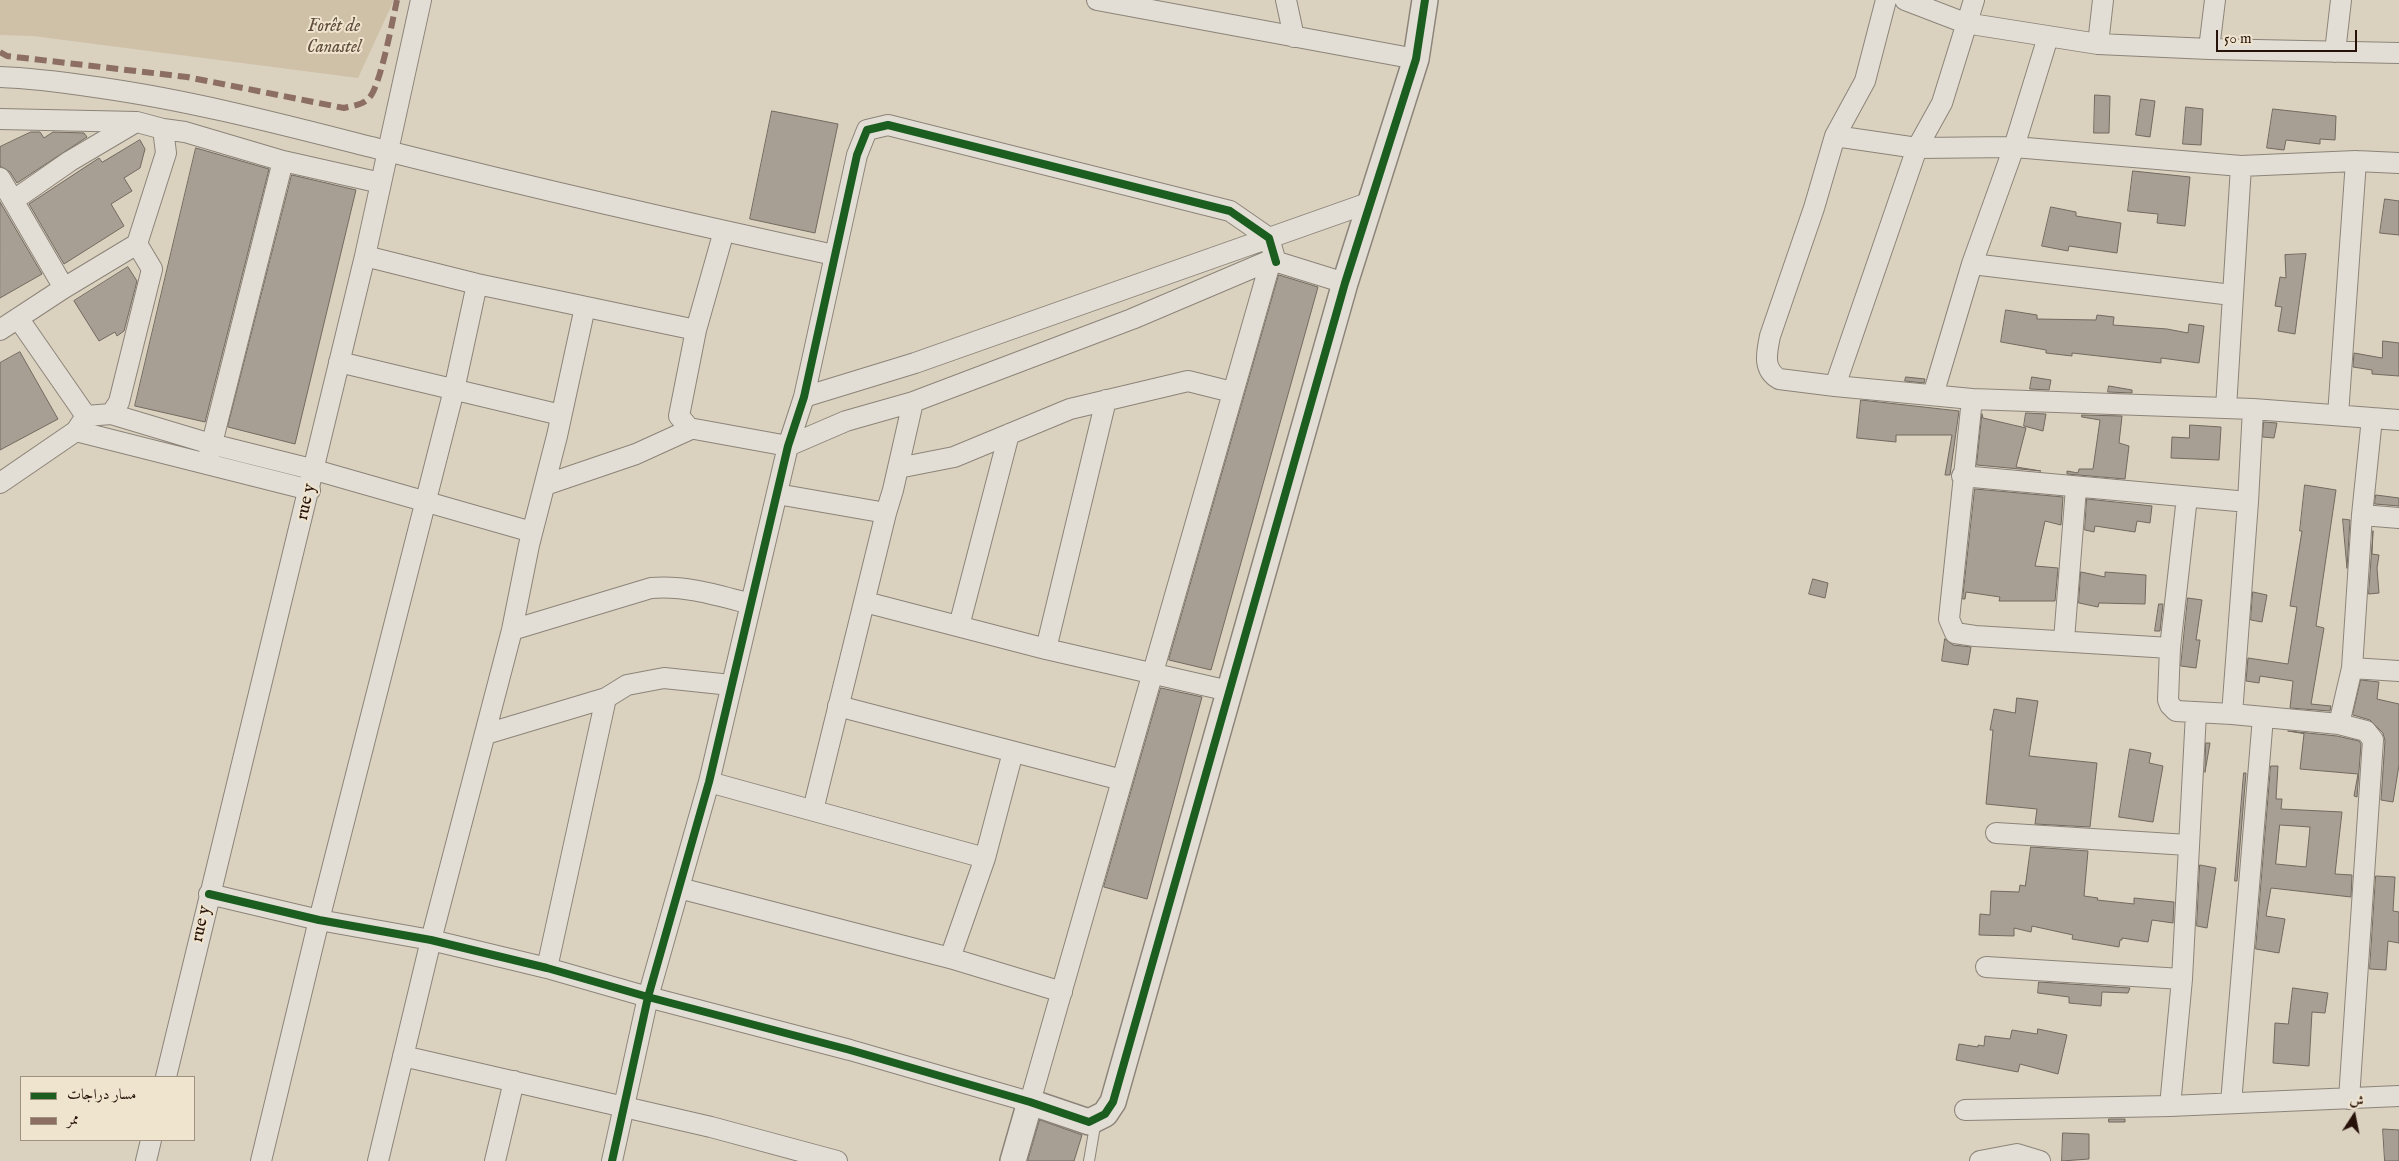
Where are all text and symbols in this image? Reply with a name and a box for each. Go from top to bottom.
park label: Forêt de Canastel [307,16,361,58]
scale bar [2219,20,2360,52]
text: 50 m [2224,29,2252,48]
street label: rue y [292,482,322,522]
street label: rue y [187,904,217,944]
legend [20,1076,195,1141]
text: مسار دراجات [67,1085,136,1104]
north arrow [2329,1091,2379,1141]
text: ش [2348,1091,2365,1111]
text: ممر [67,1110,79,1129]

